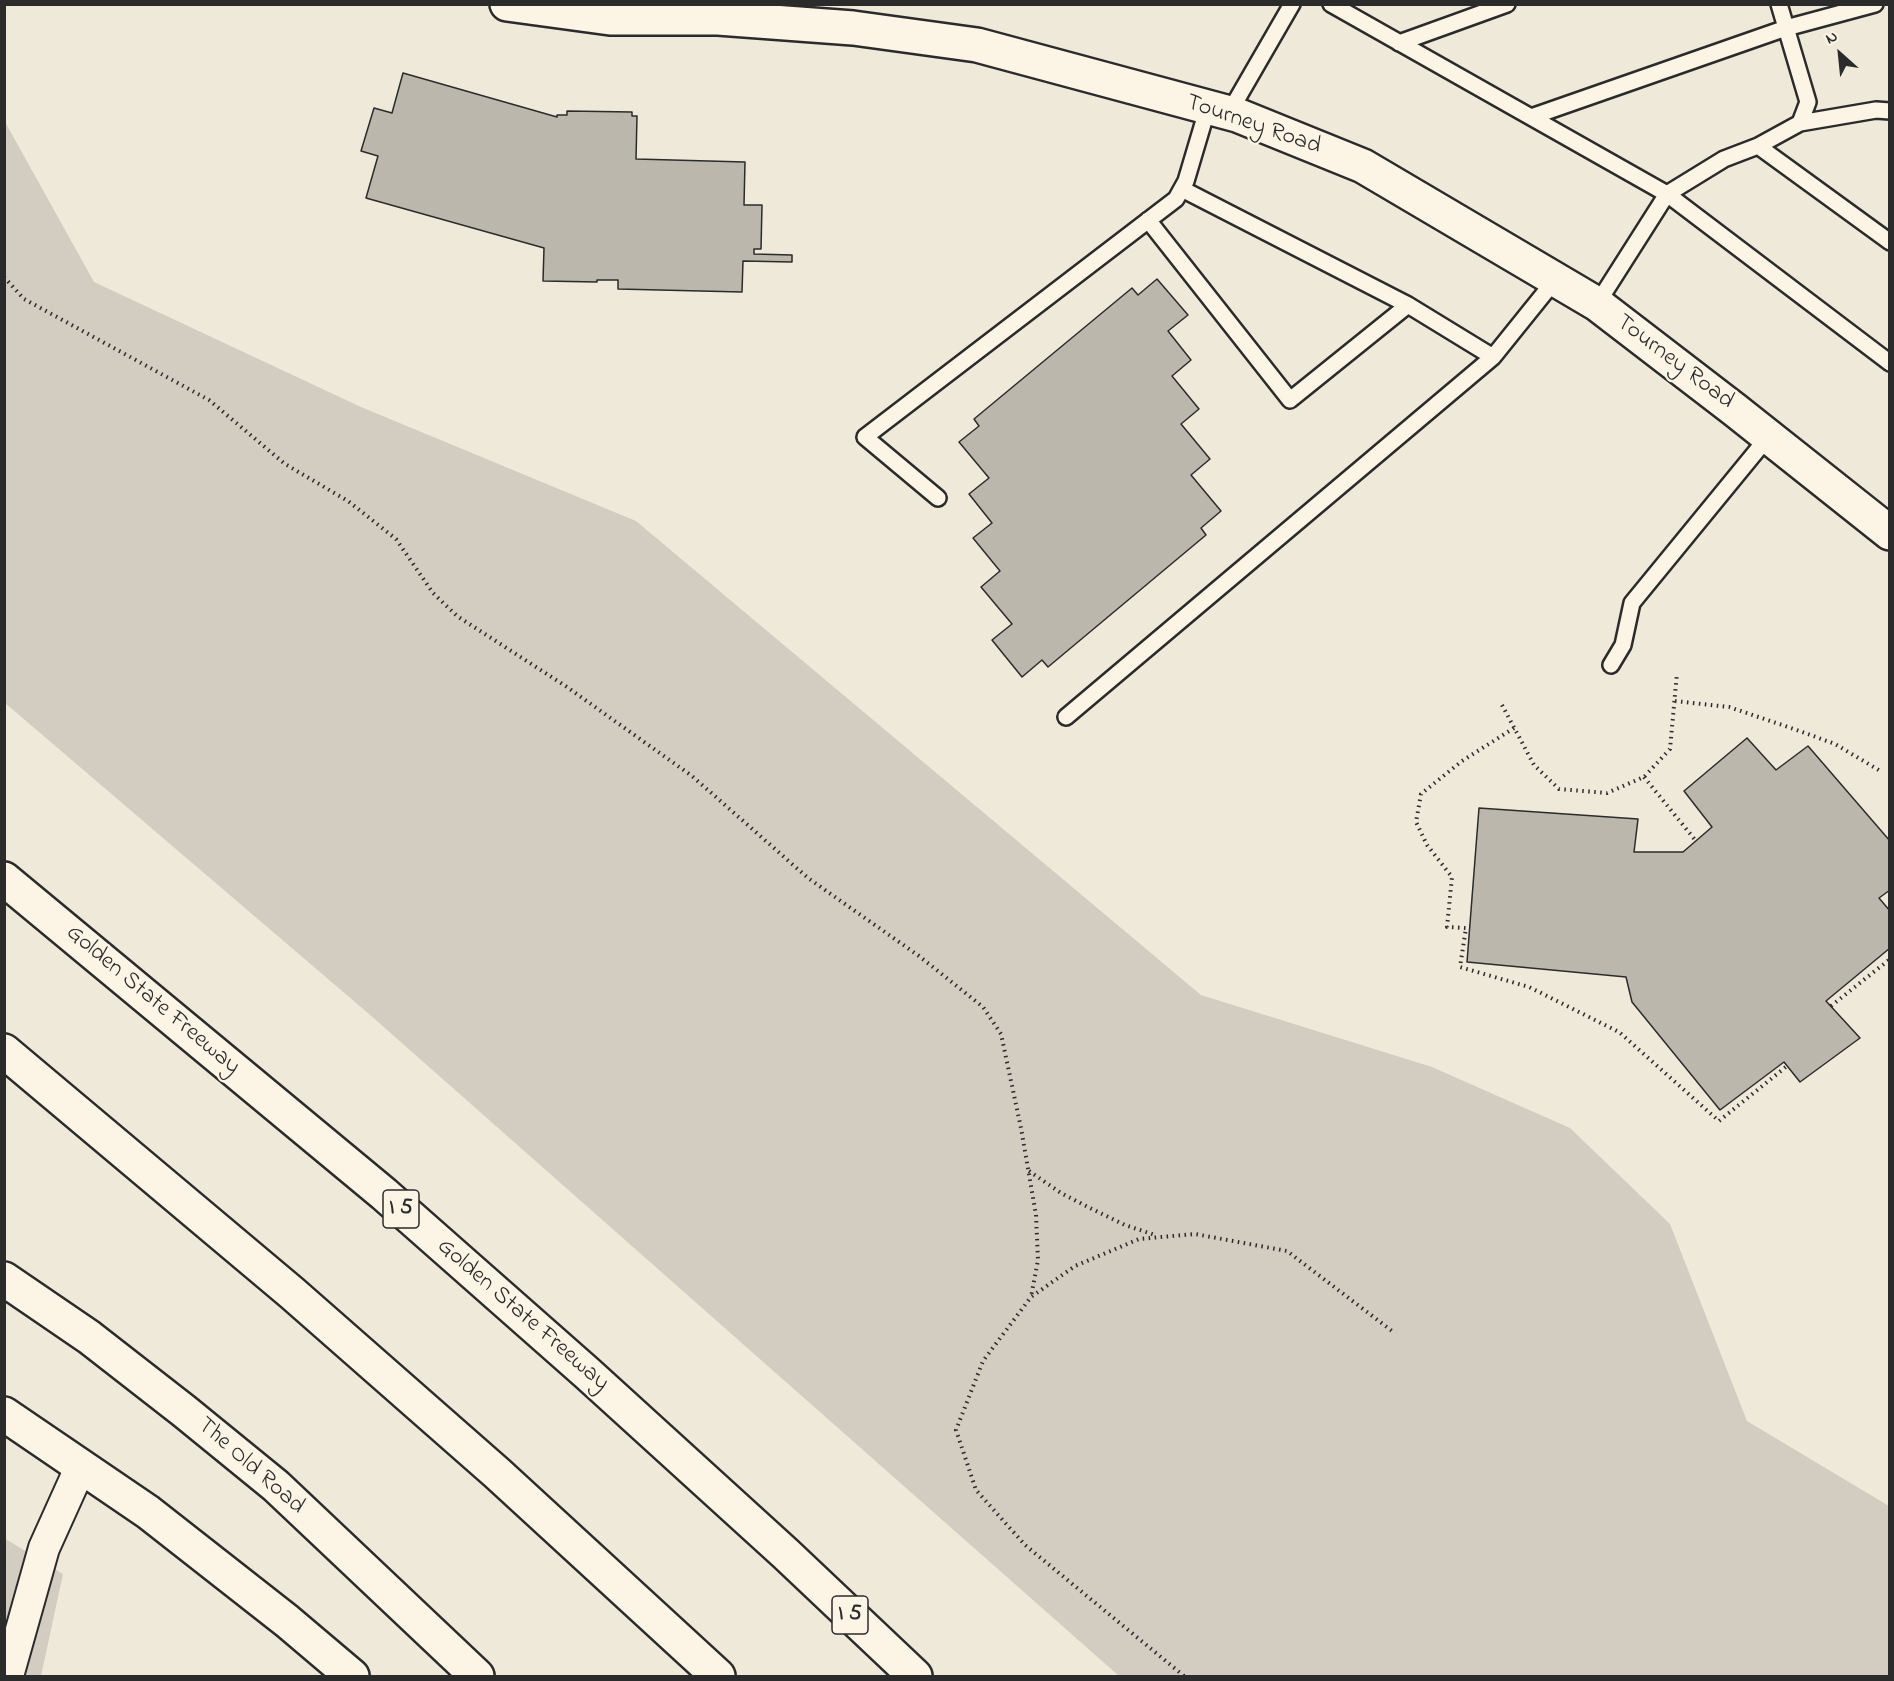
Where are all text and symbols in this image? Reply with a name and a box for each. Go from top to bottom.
north arrow [1810,24,1870,84]
text: N [1822,25,1842,51]
street label: Tourney Road [1182,90,1324,162]
street label: Tourney Road [1609,309,1739,417]
street label: Golden State Freeway [59,920,245,1082]
road number: I 5 [383,1190,419,1228]
street label: Golden State Freeway [430,1233,614,1399]
street label: The Old Road [190,1412,310,1522]
road number: I 5 [832,1596,868,1634]

